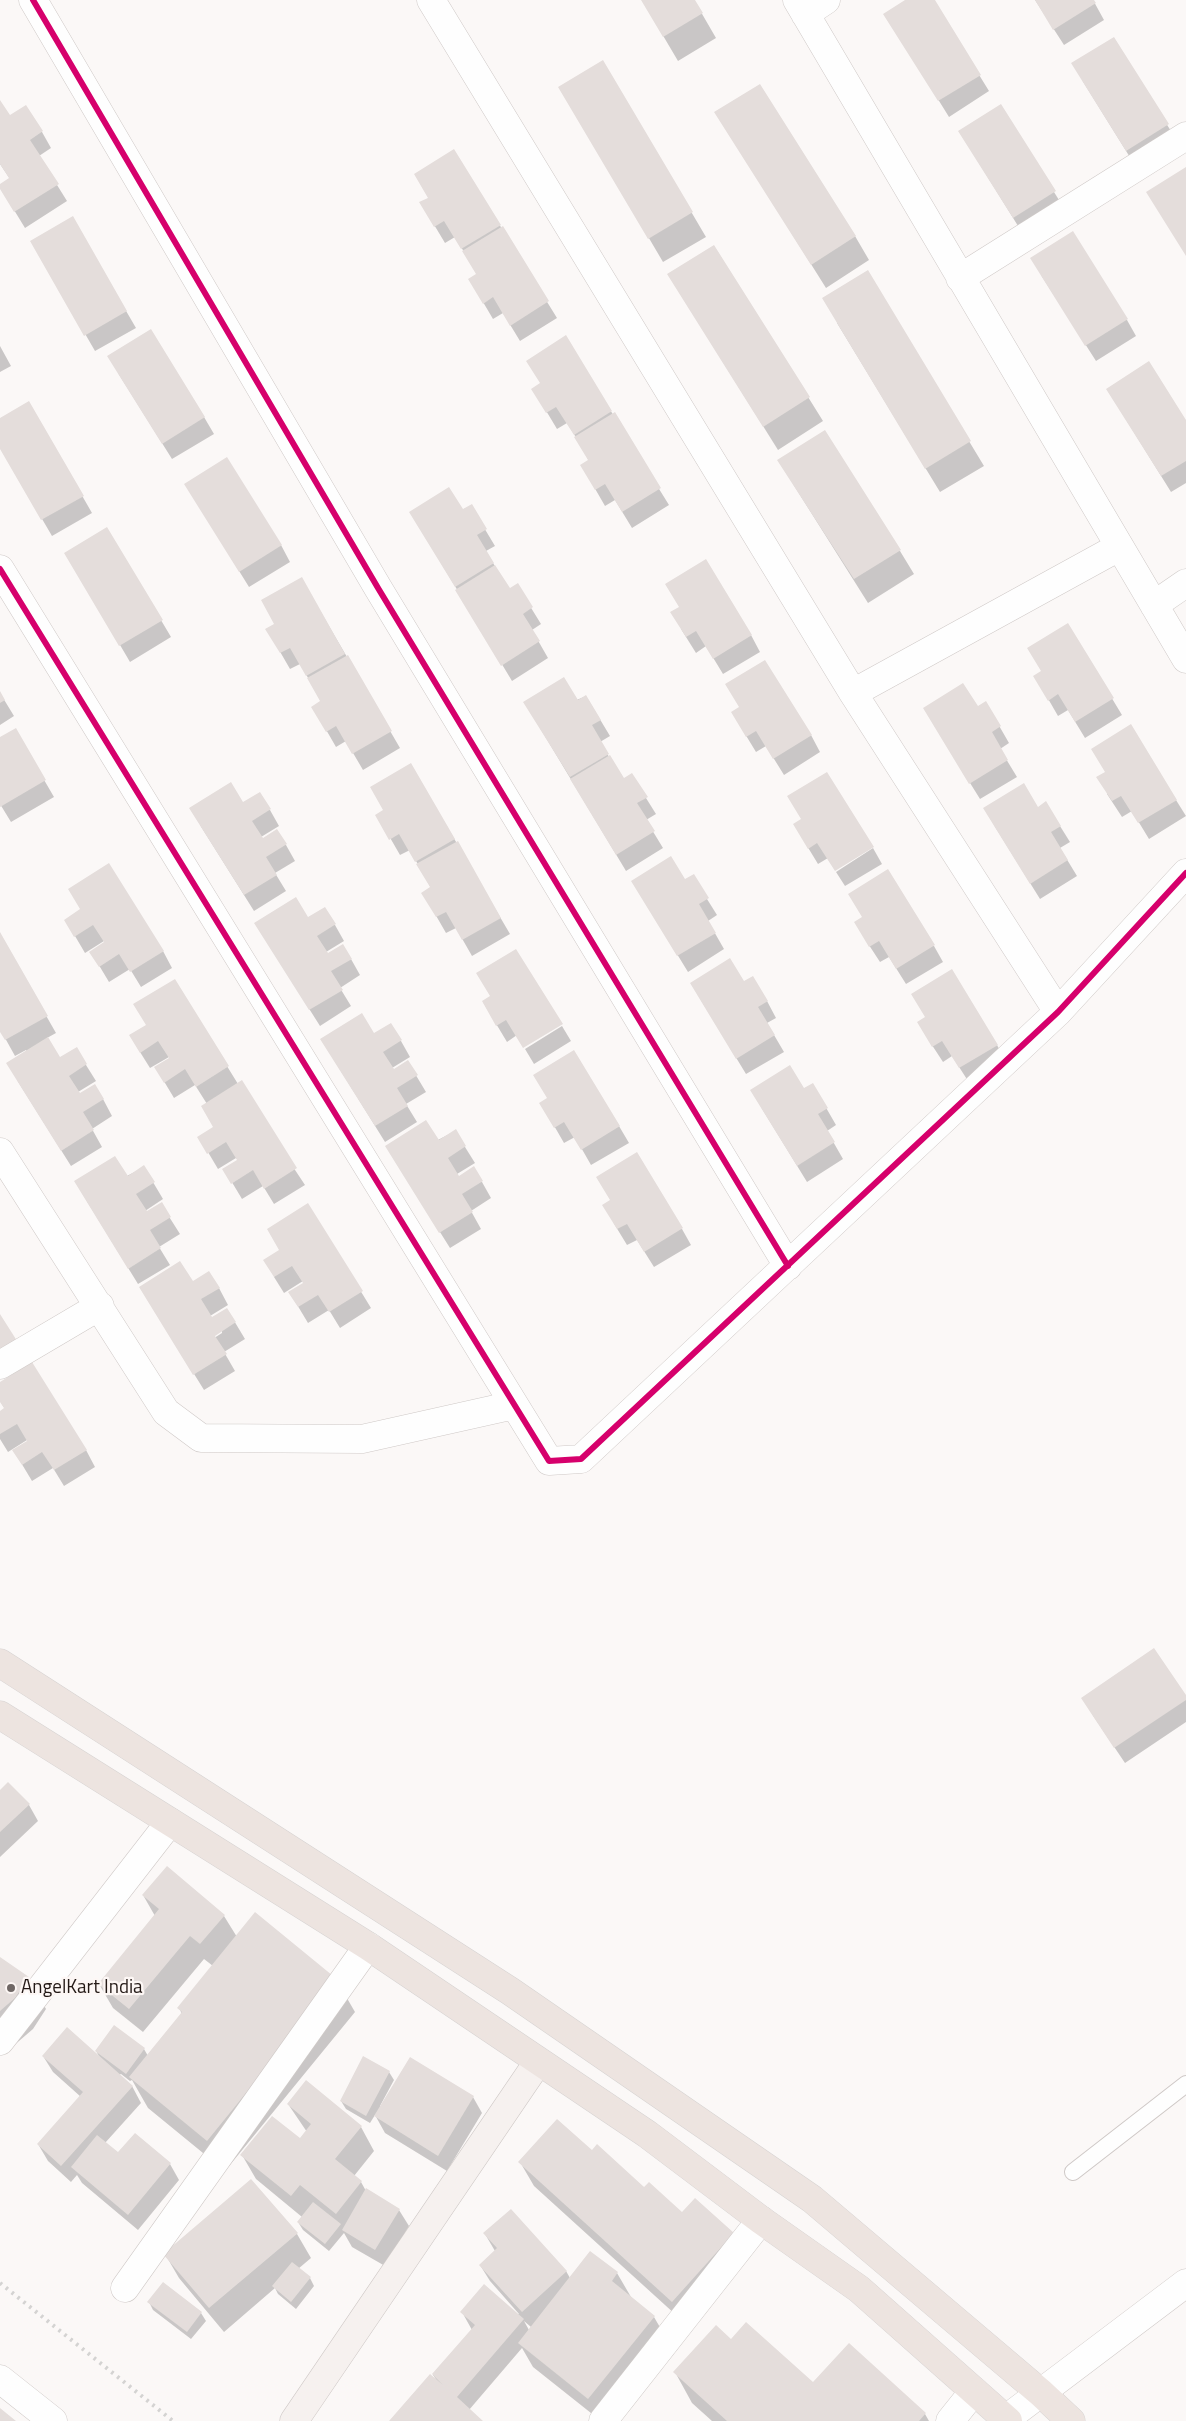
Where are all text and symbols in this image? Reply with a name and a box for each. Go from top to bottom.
place label: AngelKart India [21,1977,143,1999]
marker: AngelKart India [5,1982,17,1994]

